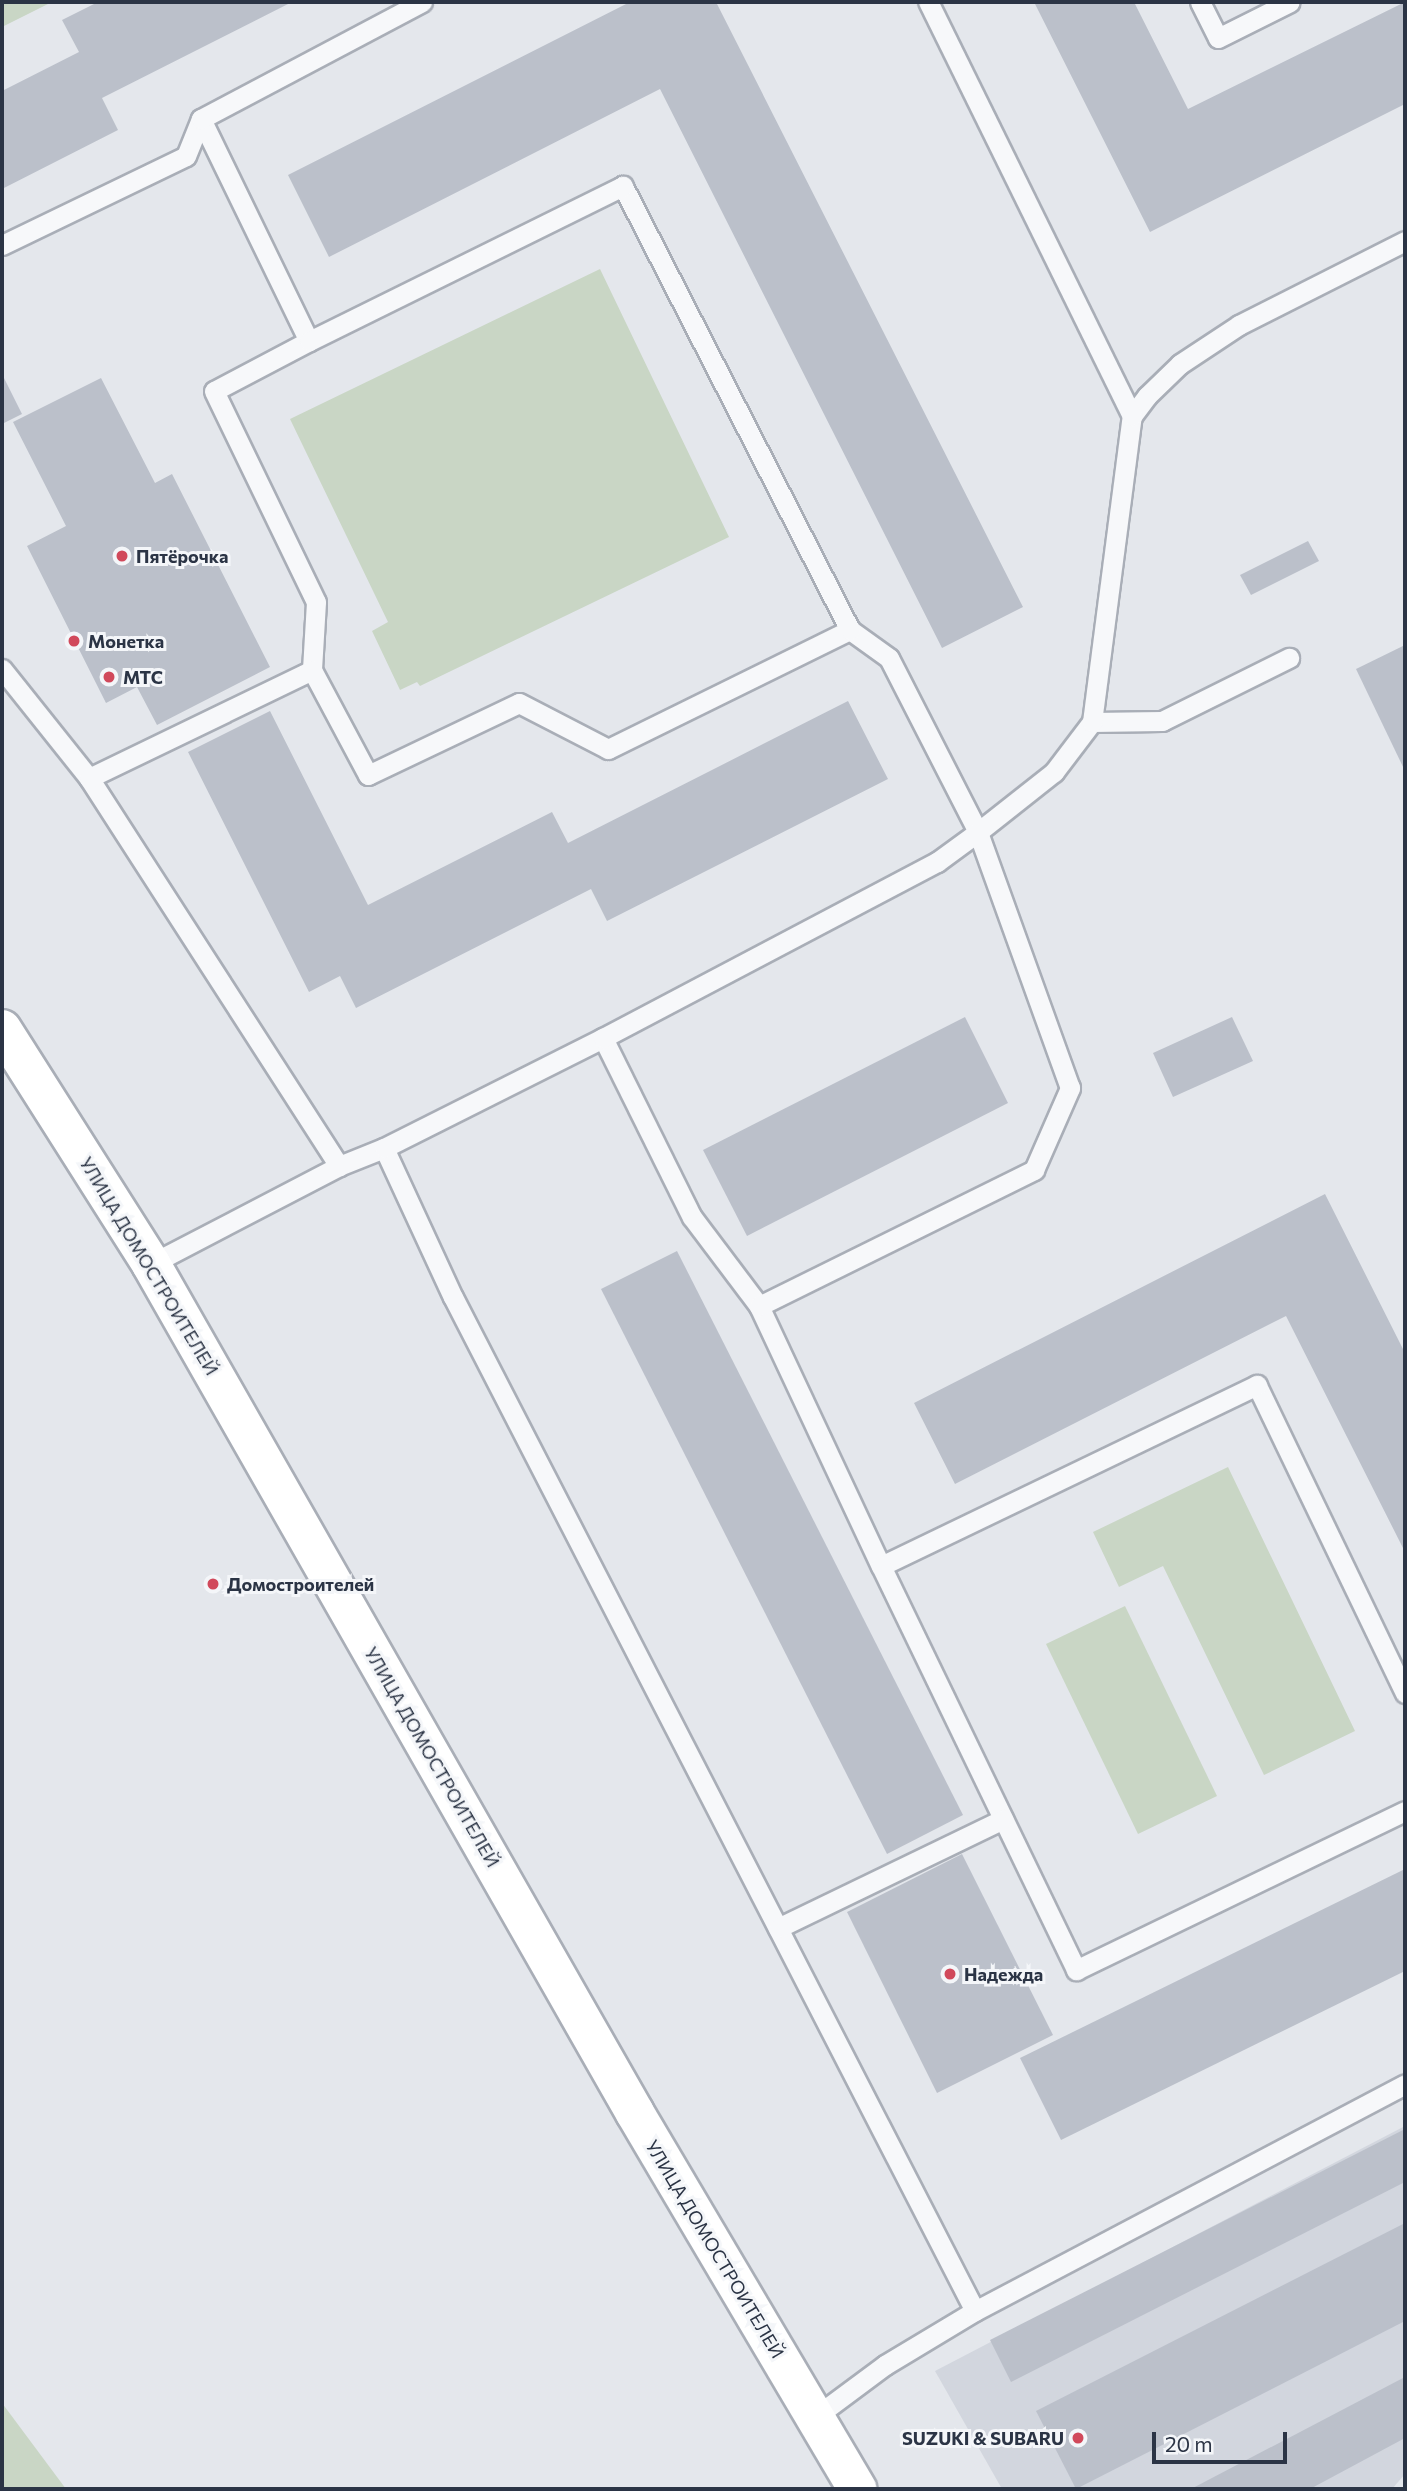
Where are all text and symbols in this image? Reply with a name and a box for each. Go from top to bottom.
place label: Пятёрочка [136,545,228,567]
marker: Пятёрочка [114,548,130,564]
place label: Монетка [88,630,164,652]
marker: Монетка [66,633,82,649]
place label: МТС [123,666,163,688]
marker: МТС [101,669,117,685]
street label: УЛИЦА ДОМОСТРОИТЕЛЕЙ [75,1153,223,1379]
place label: Домостроителей [227,1573,374,1595]
marker: Домостроителей [205,1576,221,1592]
street label: УЛИЦА ДОМОСТРОИТЕЛЕЙ [360,1643,504,1871]
place label: Надежда [964,1963,1043,1985]
marker: Надежда [942,1966,958,1982]
street label: УЛИЦА ДОМОСТРОИТЕЛЕЙ [641,2136,789,2362]
scale bar [1155,2418,1290,2462]
place label: SUZUKI & SUBARU [902,2427,1064,2449]
marker: SUZUKI & SUBARU [1070,2430,1086,2446]
text: 20 m [1165,2431,1213,2456]

